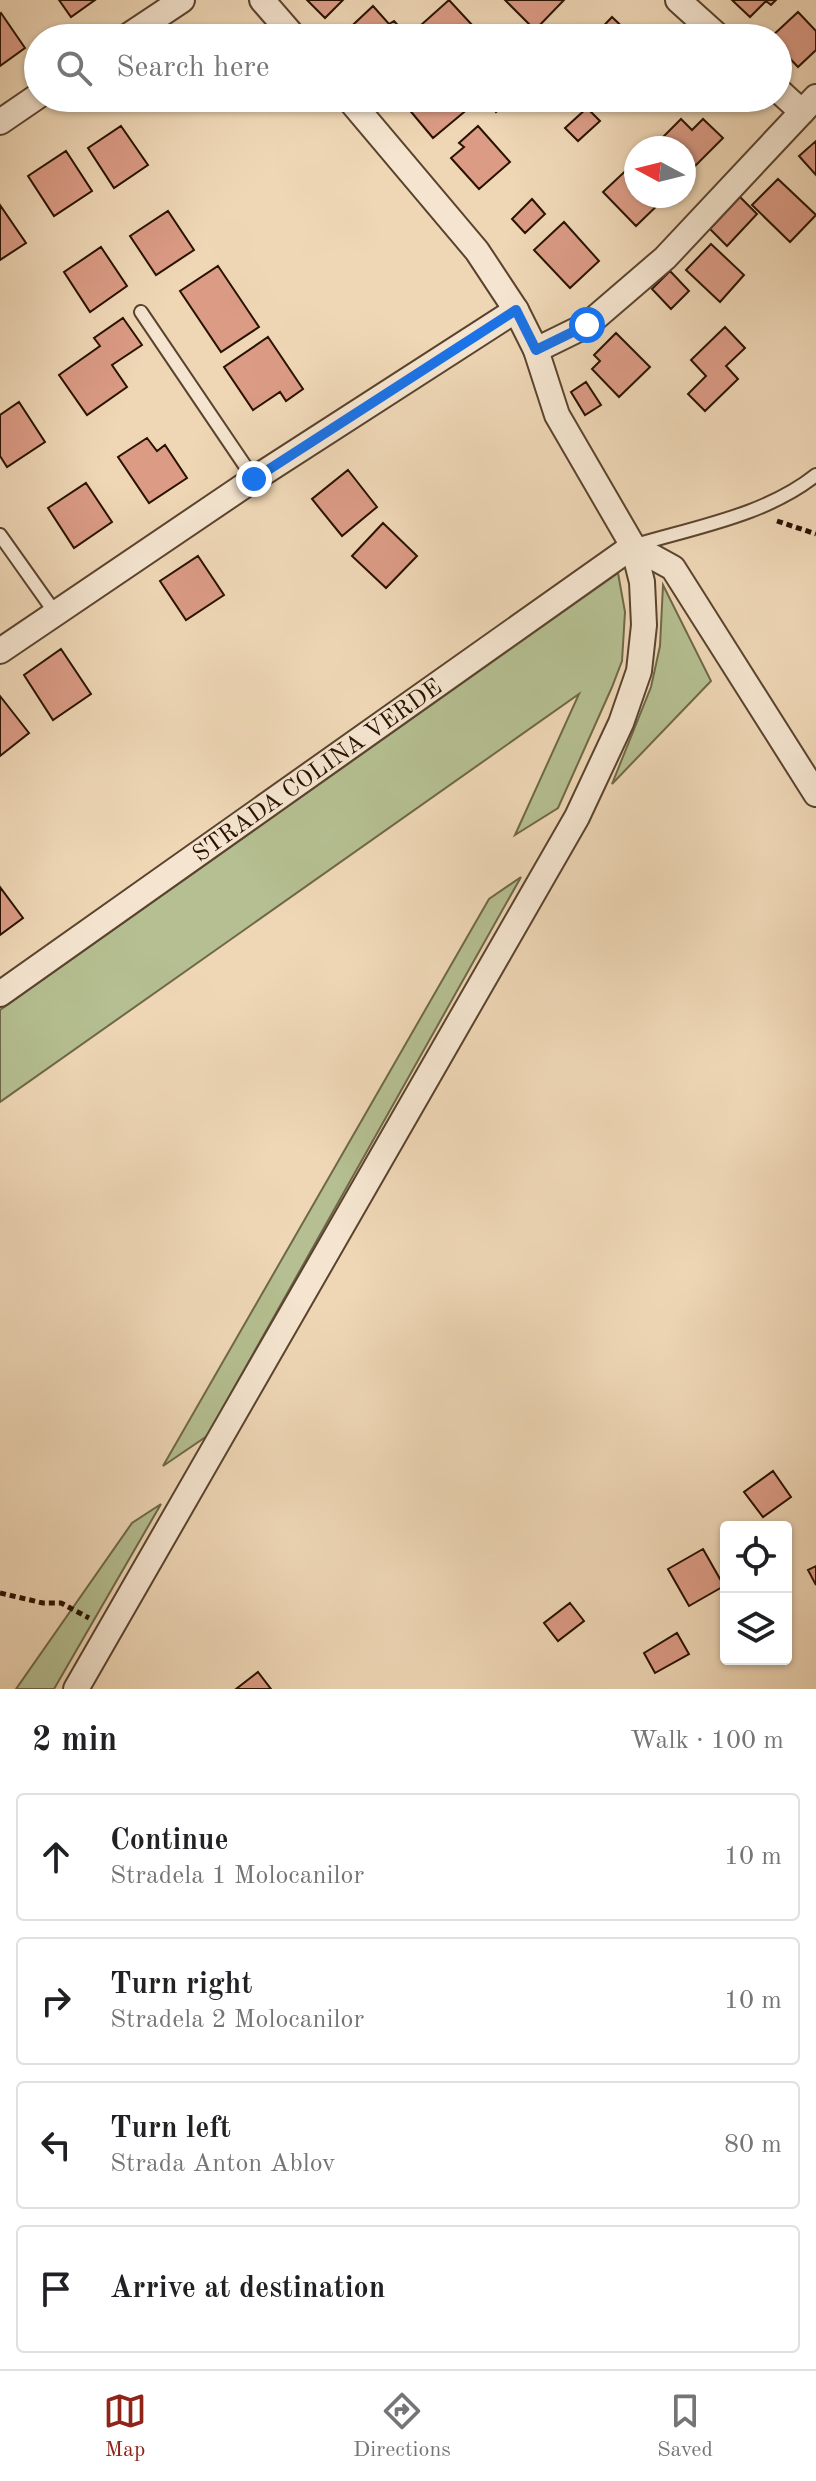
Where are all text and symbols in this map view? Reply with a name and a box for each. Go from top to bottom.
search box [24,24,792,112]
icon: search [52,46,96,90]
text: Search here [116,53,270,83]
north arrow [624,136,696,208]
route start [569,307,605,343]
route end [236,461,272,497]
street label: STRADA COLINA VERDE [189,675,447,868]
map controls [720,1521,792,1665]
button: locate [720,1521,792,1593]
button: layers [720,1593,792,1665]
text: 2 min [32,1724,117,1758]
text: Walk · 100 m [630,1728,784,1754]
text: Continue [110,1826,229,1856]
icon: ahead [34,1835,78,1879]
text: 10 m [724,1844,782,1870]
text: Stradela 1 Molocanilor [110,1863,364,1889]
text: Turn right [110,1970,252,2000]
icon: right [34,1979,78,2023]
text: 10 m [724,1988,782,2014]
text: Stradela 2 Molocanilor [110,2007,364,2033]
text: Turn left [110,2114,231,2144]
icon: left [34,2123,78,2167]
text: 80 m [724,2132,782,2158]
text: Strada Anton Ablov [110,2151,335,2177]
icon: arrive [34,2267,78,2311]
text: Arrive at destination [110,2274,385,2304]
tab: Map [103,2389,147,2464]
tab: Directions [353,2389,451,2464]
tab: Saved [657,2389,713,2464]

